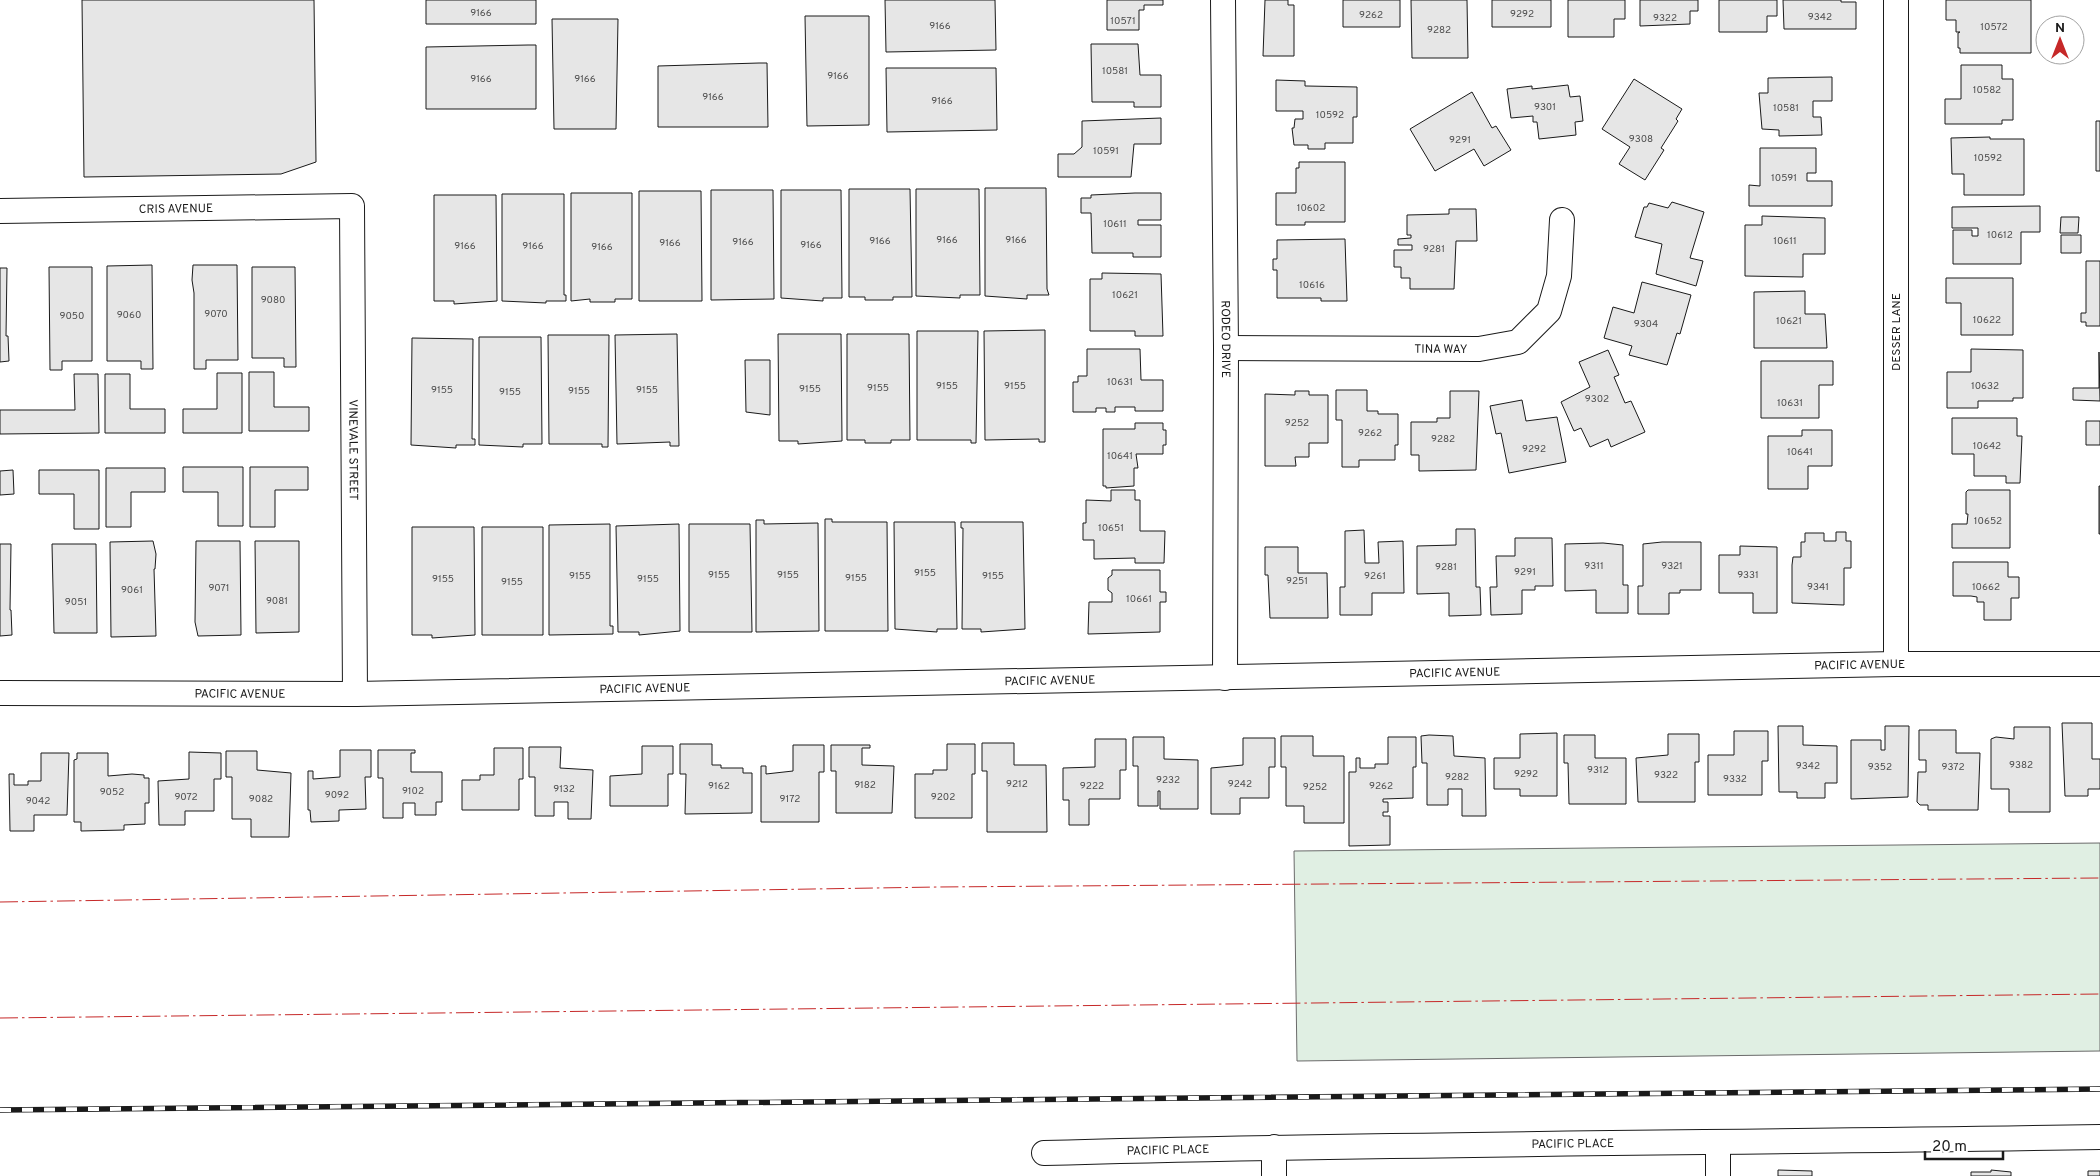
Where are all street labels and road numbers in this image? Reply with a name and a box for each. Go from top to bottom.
street label: CRIS AVENUE [139,201,213,218]
street label: DESSER LANE [1889,293,1905,371]
street label: RODEO DRIVE [1217,300,1233,378]
street label: TINA WAY [1414,342,1468,358]
street label: VINEVALE STREET [344,399,361,501]
street label: PACIFIC AVENUE [1814,657,1905,675]
street label: PACIFIC AVENUE [1409,665,1500,682]
street label: PACIFIC AVENUE [1004,673,1096,690]
street label: PACIFIC AVENUE [599,680,691,698]
street label: PACIFIC AVENUE [194,687,286,703]
street label: PACIFIC PLACE [1531,1136,1614,1153]
street label: PACIFIC PLACE [1126,1142,1209,1160]

